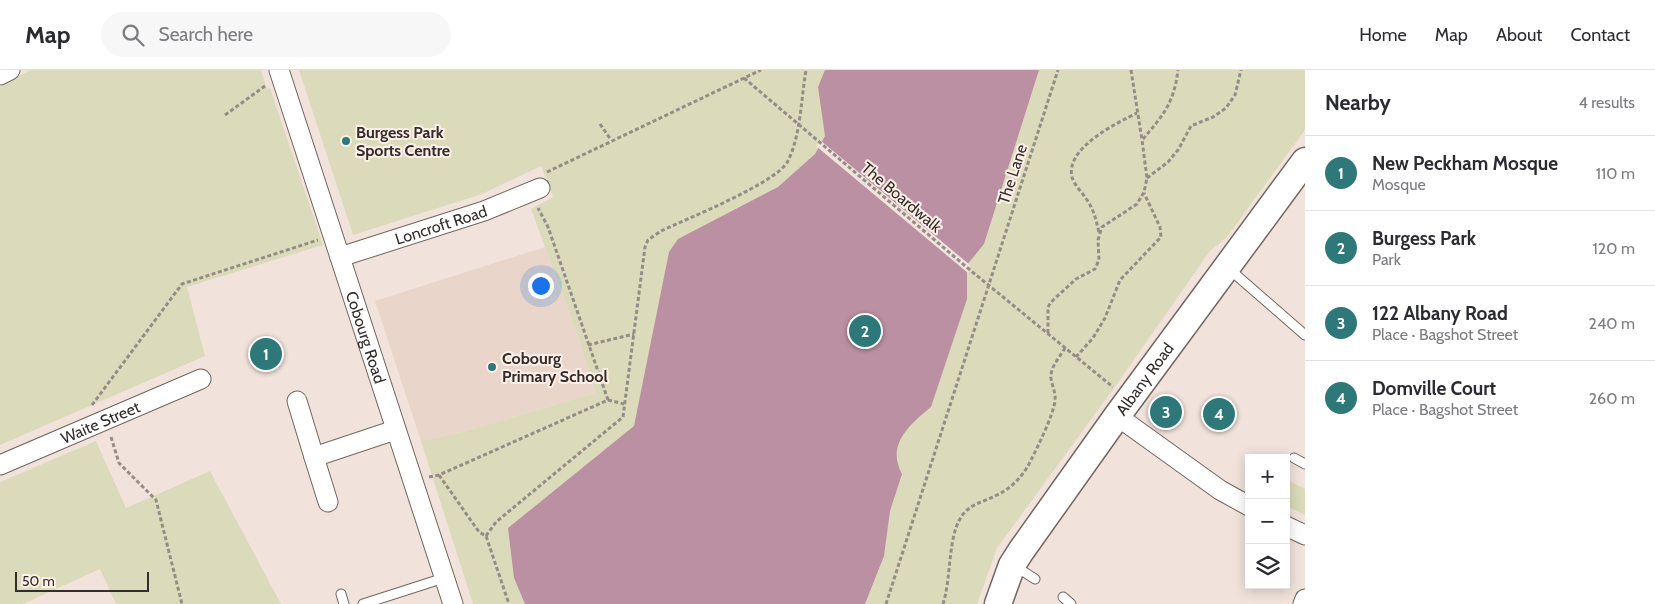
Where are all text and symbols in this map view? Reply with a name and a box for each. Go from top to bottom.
search box [101,12,451,57]
text: Map [25,20,71,49]
icon: search [119,21,147,49]
text: Search here [159,23,253,46]
text: Home [1359,24,1407,46]
text: Map [1435,24,1468,46]
text: About [1496,24,1542,46]
text: Contact [1570,24,1630,46]
text: Nearby [1325,90,1391,115]
text: 4 results [1578,93,1635,112]
place label: Burgess Park Sports Centre [356,123,450,160]
marker: Burgess Park Sports Centre [340,135,352,147]
street label: The Lane [994,142,1031,206]
text: New Peckham Mosque [1372,152,1558,175]
street label: The Boardwalk [858,158,946,237]
text: 1 [1338,164,1344,183]
text: 110 m [1596,164,1635,183]
text: Mosque [1372,175,1426,194]
street label: Loncroft Road [393,202,490,249]
text: Burgess Park [1372,227,1476,250]
text: 2 [1337,239,1345,258]
text: 120 m [1593,239,1635,258]
text: Park [1372,250,1401,269]
your location [528,273,554,299]
street label: Cobourg Road [342,289,389,386]
text: 122 Albany Road [1372,302,1508,325]
pin: 2 [849,312,881,350]
text: 3 [1337,314,1345,333]
text: 240 m [1589,314,1635,333]
text: Place · Bagshot Street [1372,325,1518,344]
pin: 1 [250,335,282,373]
street label: Albany Road [1112,339,1178,419]
place label: Cobourg Primary School [502,349,608,386]
marker: Cobourg Primary School [486,361,498,373]
text: Domville Court [1372,377,1496,400]
text: 4 [1336,389,1346,408]
text: 260 m [1589,389,1635,408]
pin: 3 [1150,393,1182,431]
pin: 4 [1203,395,1235,433]
street label: Waite Street [58,397,143,448]
text: Place · Bagshot Street [1372,400,1518,419]
map controls [1245,454,1290,589]
button: + [1245,454,1290,499]
button: − [1245,499,1290,544]
button: layers [1245,544,1290,589]
scale bar [15,569,149,592]
text: 50 m [22,572,55,590]

